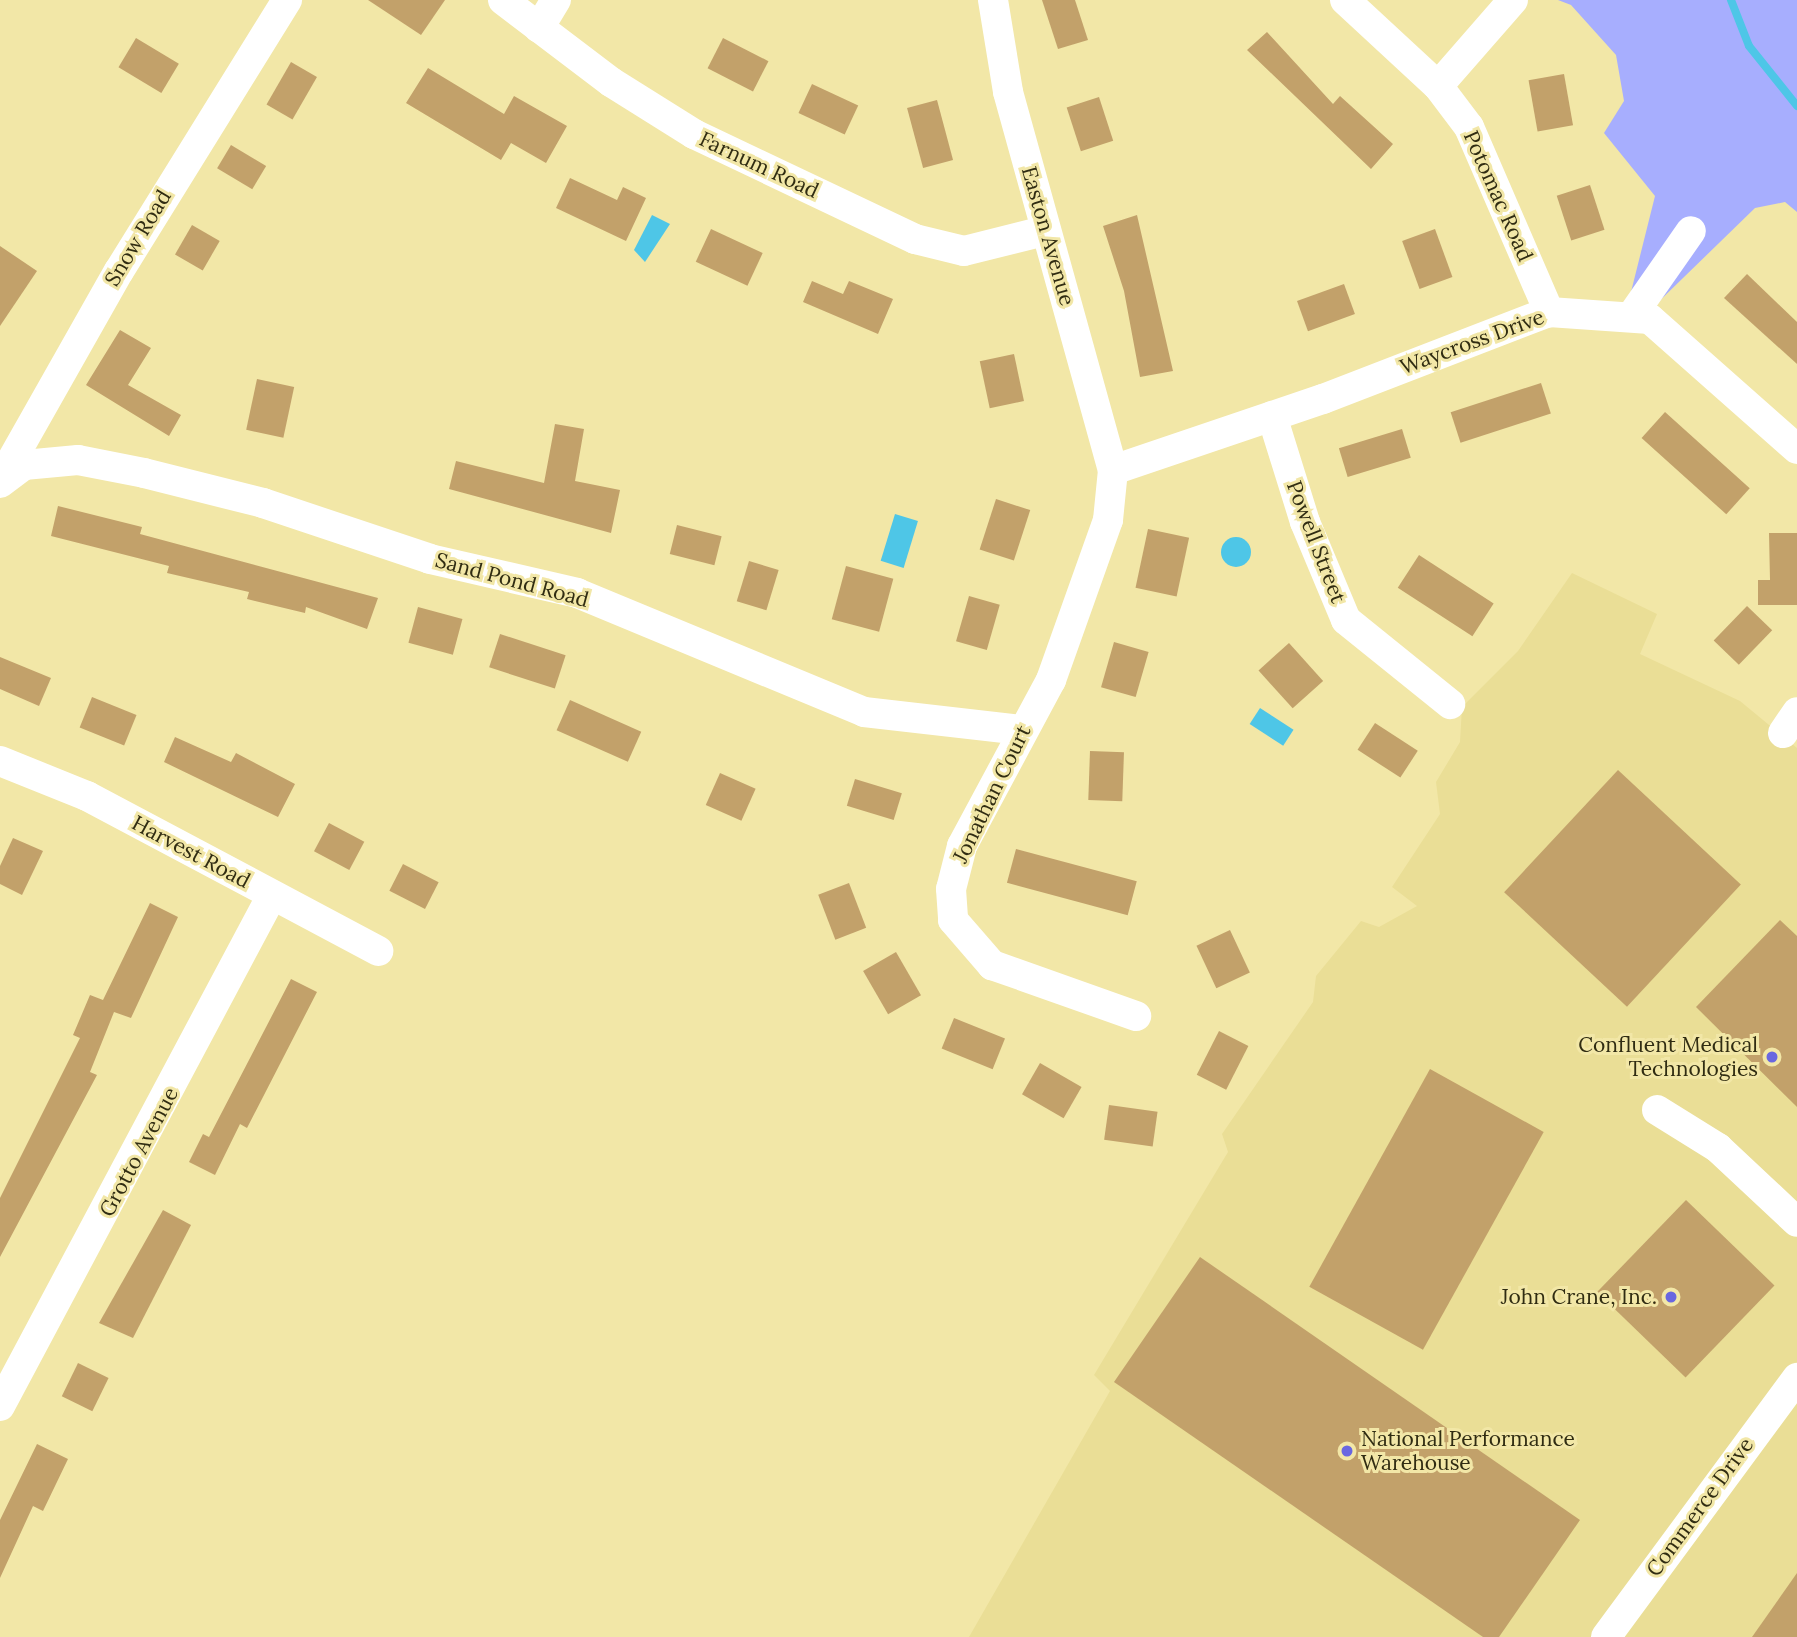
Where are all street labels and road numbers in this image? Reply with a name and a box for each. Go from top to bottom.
street label: Farnum Road [695,126,823,204]
street label: Potomac Road [1458,127,1538,265]
street label: Easton Avenue [1016,164,1080,308]
street label: Snow Road [99,185,177,291]
street label: Waycross Drive [1397,304,1547,380]
street label: Powell Street [1281,477,1351,607]
street label: Sand Pond Road [432,547,592,613]
street label: Jonathan Court [948,721,1036,867]
street label: Harvest Road [128,810,254,894]
street label: Grotto Avenue [94,1083,184,1221]
street label: Commerce Drive [1641,1433,1759,1581]

